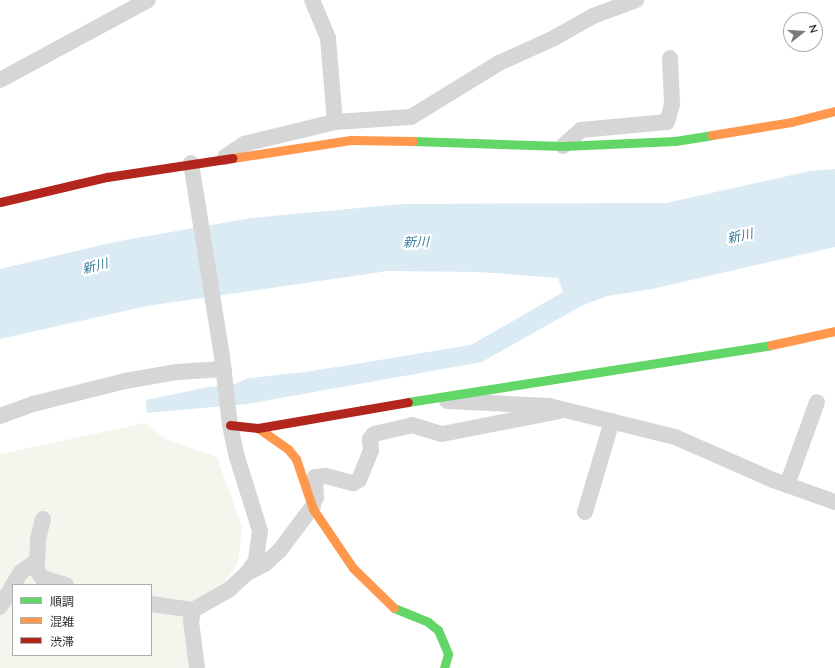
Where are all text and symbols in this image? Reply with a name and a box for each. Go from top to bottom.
north arrow [783,12,823,52]
text: N [806,23,821,35]
water label: 新川 [726,225,754,247]
water label: 新川 [403,234,429,250]
water label: 新川 [80,255,110,277]
legend [12,584,152,656]
text: 順調 [50,594,74,609]
text: 混雑 [50,614,74,629]
text: 渋滞 [50,634,74,649]

